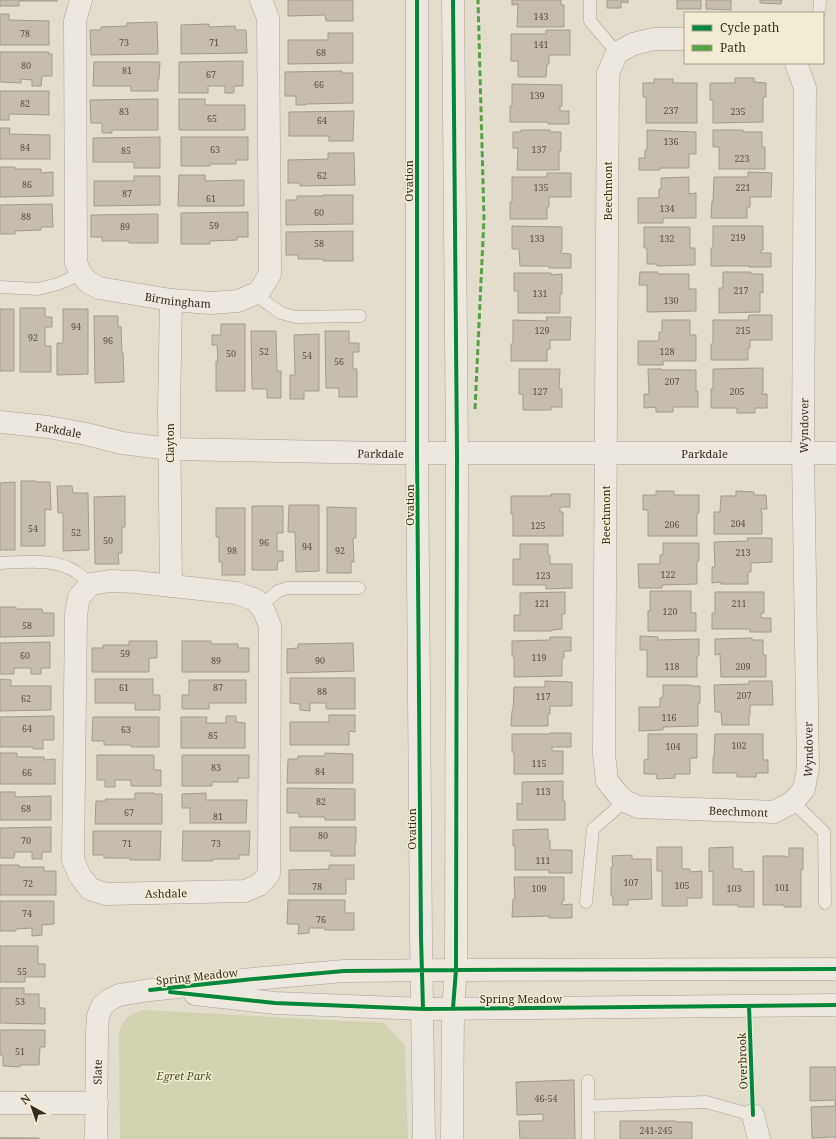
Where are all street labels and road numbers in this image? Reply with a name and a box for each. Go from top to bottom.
street label: Ovation [401,160,416,202]
street label: Beechmont [600,161,615,221]
street label: Birmingham [144,288,212,311]
street label: Wyndover [796,397,811,453]
street label: Parkdale [35,418,83,441]
street label: Clayton [162,423,177,463]
street label: Parkdale [357,445,404,461]
street label: Parkdale [681,446,728,461]
street label: Ovation [402,484,417,526]
street label: Beechmont [598,485,613,545]
street label: Wyndover [799,721,816,778]
street label: Beechmont [709,802,768,819]
street label: Ovation [404,808,419,850]
street label: Ashdale [145,885,187,901]
street label: Spring Meadow [155,964,239,988]
street label: Spring Meadow [480,991,563,1006]
street label: Overbrook [733,1032,750,1090]
street label: Slate [89,1059,104,1085]

